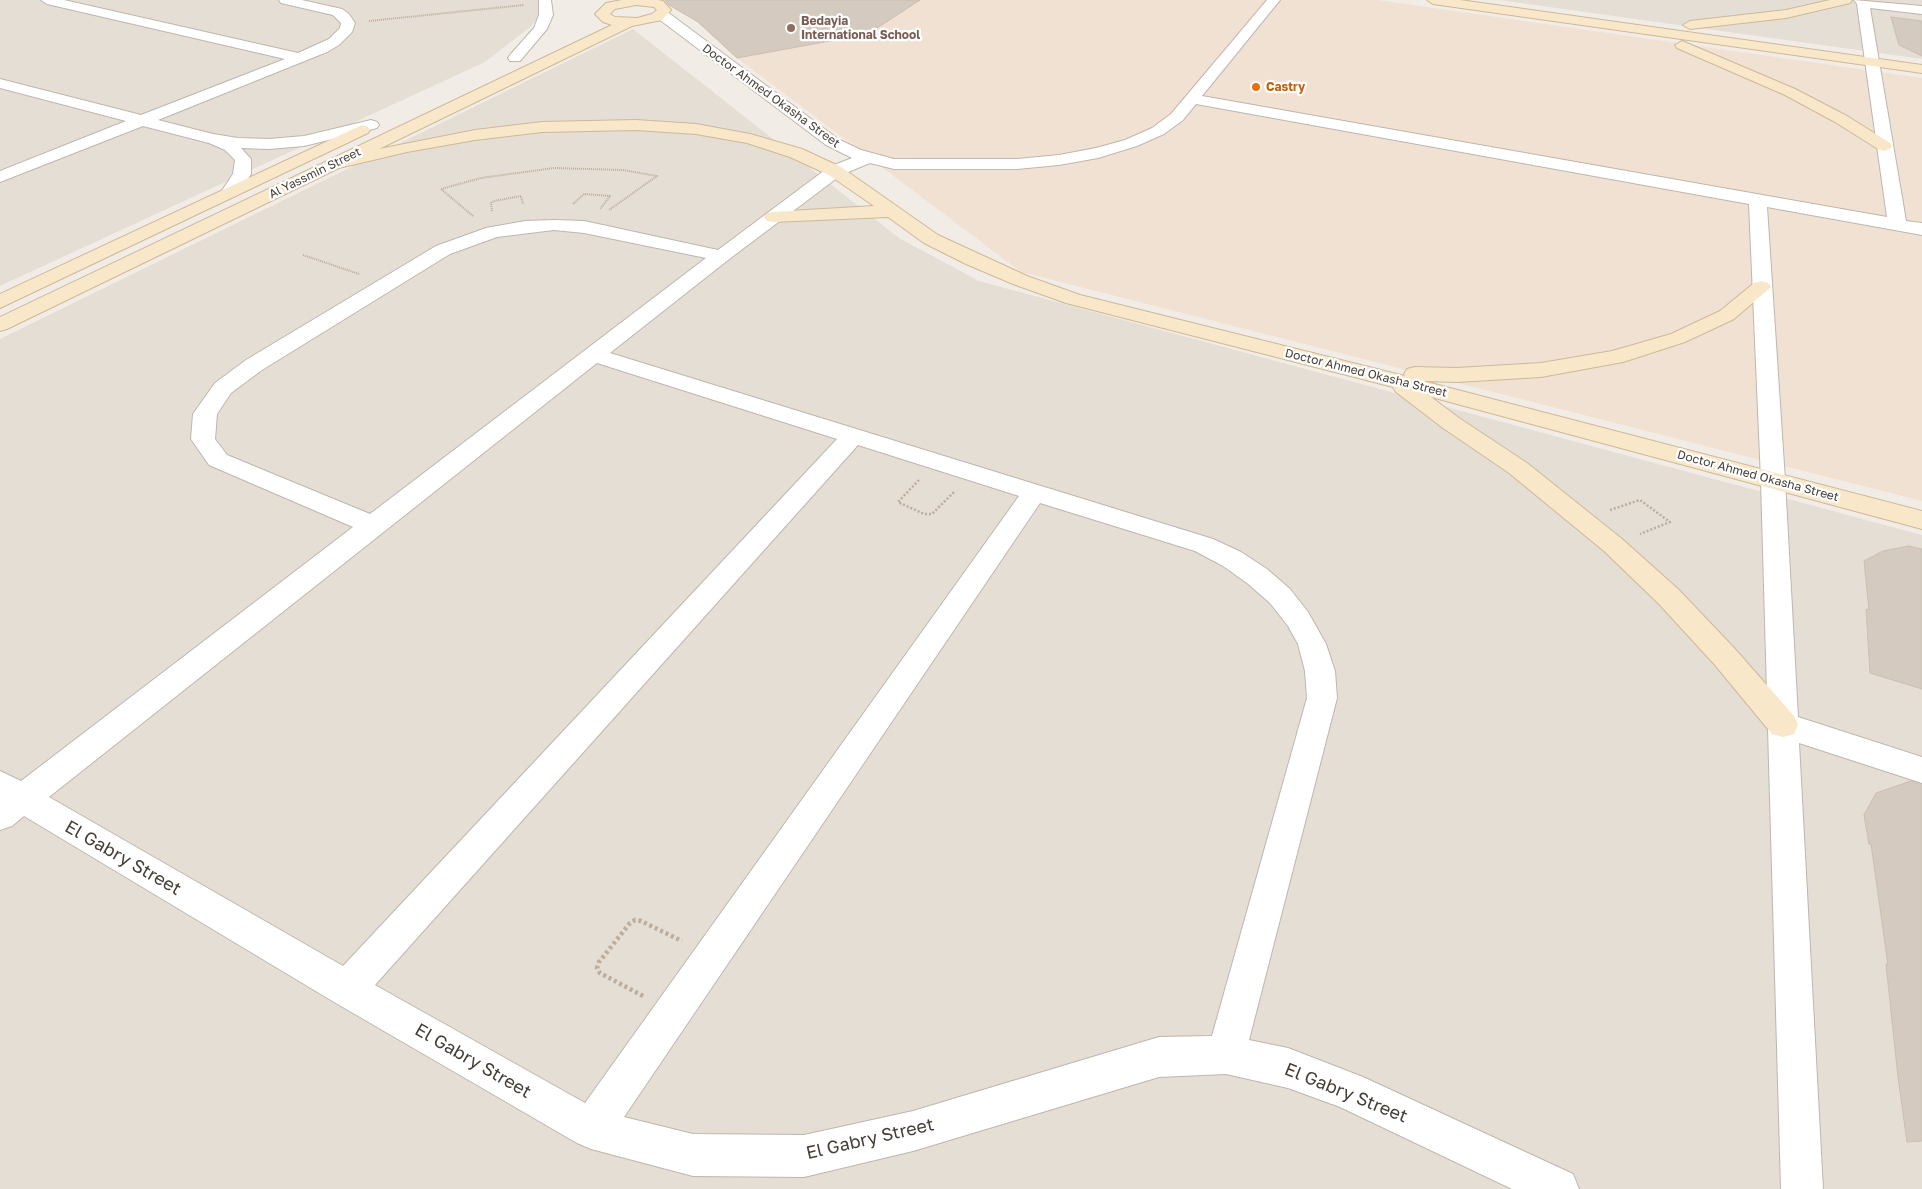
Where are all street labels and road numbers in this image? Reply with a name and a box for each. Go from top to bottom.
street label: Doctor Ahmed Okasha Street [699,41,843,151]
street label: Al Yassmin Street [267,144,363,202]
street label: Doctor Ahmed Okasha Street [1283,346,1449,400]
street label: Doctor Ahmed Okasha Street [1676,447,1840,505]
street label: El Gabry Street [61,816,185,900]
street label: El Gabry Street [411,1019,535,1103]
street label: El Gabry Street [1281,1059,1411,1127]
street label: El Gabry Street [804,1114,936,1164]

